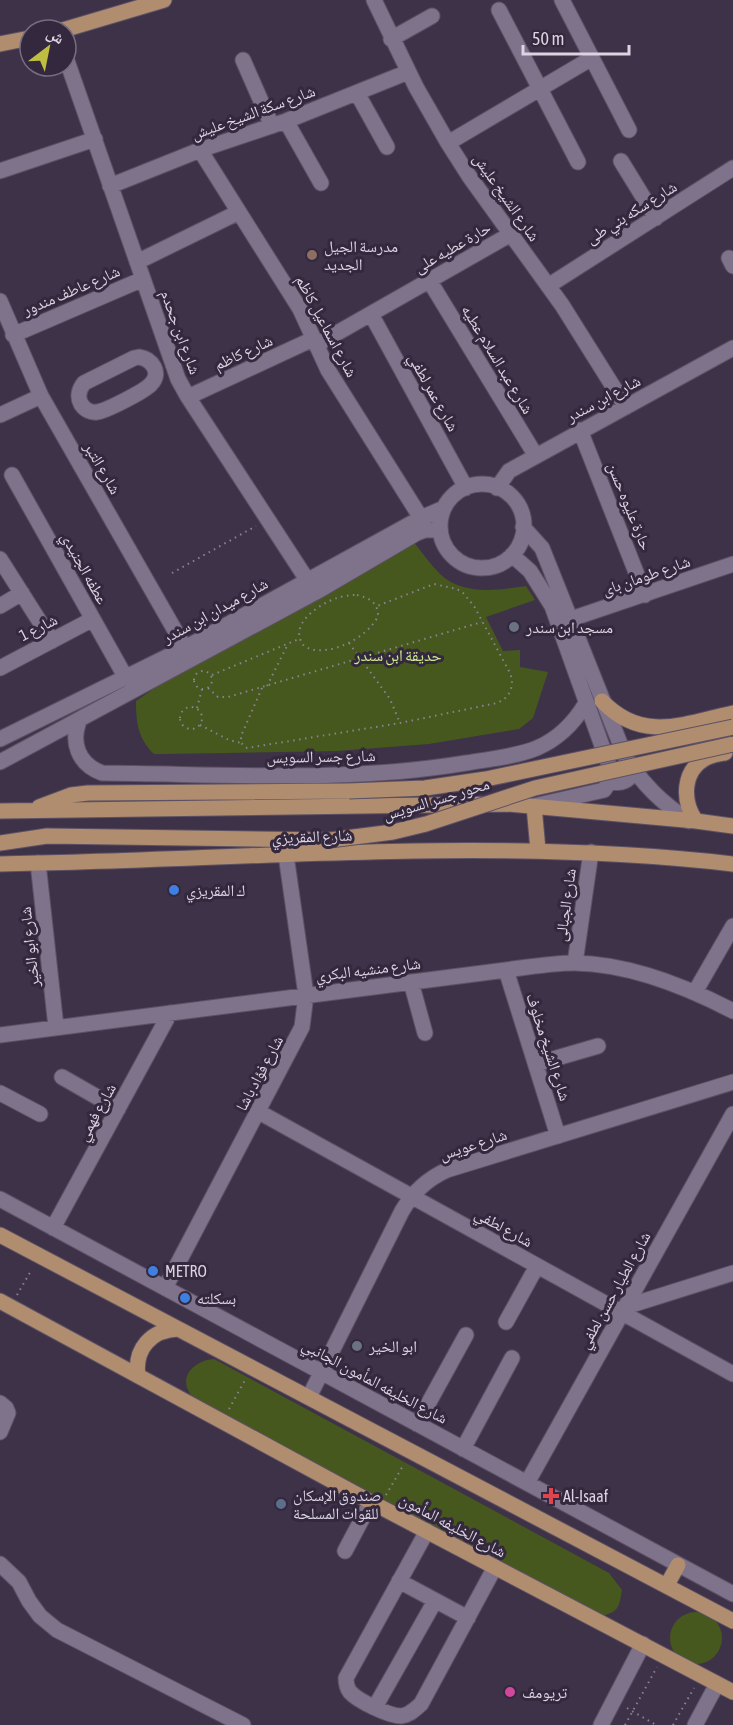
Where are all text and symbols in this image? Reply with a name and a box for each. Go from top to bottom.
north arrow [18,18,78,78]
scale bar [523,18,630,56]
text: ش [43,23,68,48]
text: 50 m [532,28,564,49]
street label: شارع سكة الشيخ عليش [189,81,318,145]
street label: شارع الشيخ عليش [468,150,544,246]
street label: شارع سكه بني طى [582,177,682,251]
street label: حارة عطيه على [410,218,495,278]
place label: مدرسة الجيل الجديد [324,237,398,273]
marker: مدرسة الجيل الجديد [305,248,319,262]
street label: شارع عاطف مندور [19,261,123,321]
street label: شارع اسماعيل كاظم [291,272,361,381]
street label: شارع ابن جحدم [156,287,205,377]
street label: شارع عبد السلام عطيه [457,301,538,418]
street label: شارع كاظم [211,331,276,375]
street label: شارع عمر لطفي [402,350,463,436]
street label: شارع ابن سندر [562,371,644,427]
street label: شارع التبر [79,438,125,498]
street label: حارة عليوه حسن [602,459,656,553]
street label: عطفه الجنيدي [54,529,112,609]
street label: شارع طومان باى [600,552,693,600]
street label: شارع ميدان ابن سندر [158,574,272,649]
street label: شارع 1 [16,610,61,646]
place label: مسجد ابن سندر [525,618,613,638]
marker: مسجد ابن سندر [507,620,521,634]
park label: حديقة ابن سندر [353,646,442,666]
street label: شارع جسر السويس [266,746,376,768]
street label: محور جسر السويس [381,774,492,826]
street label: شارع المقريزي [271,826,353,850]
street label: شارع الجبالى [551,867,581,943]
place label: ك المقريزي [186,881,245,903]
marker: ك المقريزي [167,883,181,897]
street label: شارع ابو الخير [16,906,44,989]
street label: شارع منشيه البكري [314,954,422,988]
street label: شارع الشيخ مخلوف [521,991,575,1104]
street label: شارع فؤاد باشا [232,1032,288,1115]
street label: شارع فهمي [73,1080,123,1146]
street label: شارع عويس [437,1125,510,1165]
street label: شارع لطفي [470,1204,536,1254]
street label: شارع الطيار حسن لطفي [574,1228,657,1354]
place label: METRO [165,1262,207,1280]
marker: METRO [146,1264,160,1278]
place label: بسكلته [197,1289,236,1307]
marker: بسكلته [178,1291,192,1305]
street label: شارع الخليفه المأمون الجانبي [297,1335,451,1431]
place label: ابو الخير [368,1337,417,1356]
marker: ابو الخير [350,1339,364,1353]
place label: صندوق الإسكان للقوات المسلحة [293,1486,381,1523]
place label: Al-Isaaf [563,1487,609,1505]
street label: شارع الخليفه المأمون [396,1489,509,1562]
marker: Al-Isaaf [544,1489,558,1503]
marker: صندوق الإسكان للقوات المسلحة [274,1497,288,1511]
place label: تريومف [522,1683,568,1702]
marker: تريومف [503,1685,517,1699]

